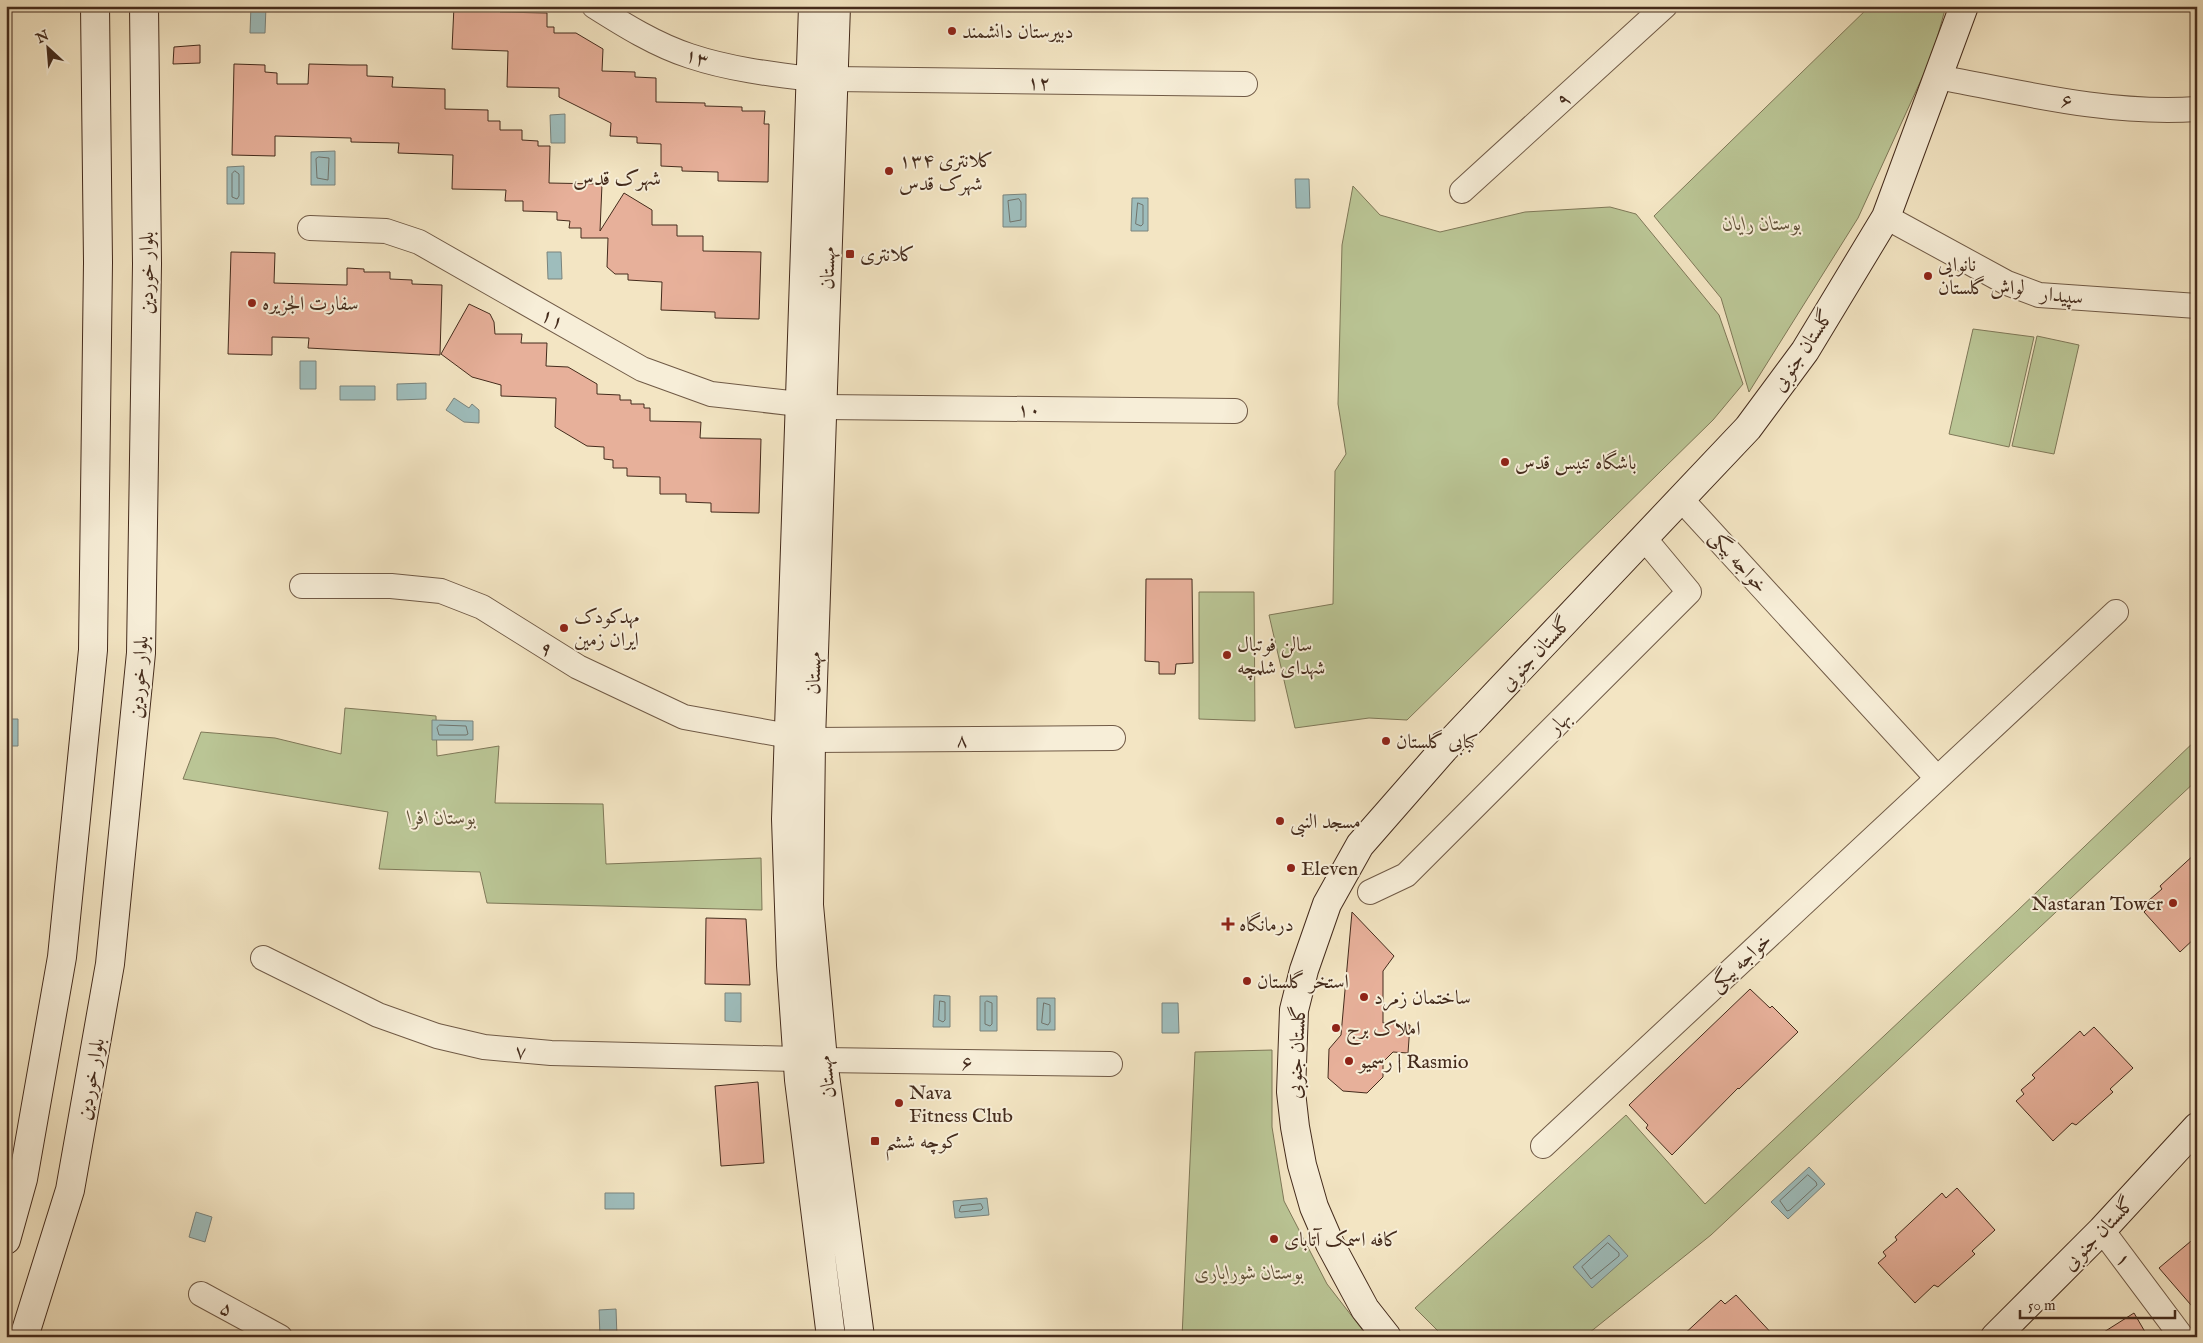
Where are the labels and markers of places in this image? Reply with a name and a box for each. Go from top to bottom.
place label: دبیرستان دانشمند [962,20,1074,45]
marker: دبیرستان دانشمند [946,25,958,37]
place label: کلانتری ۱۳۴ شهرک قدس [899,149,994,197]
marker: کلانتری ۱۳۴ شهرک قدس [883,165,895,177]
place label: کلانتری [860,243,915,268]
marker: کلانتری [844,248,856,260]
place label: نانوایی لواش گلستان [1938,253,2025,301]
marker: نانوایی لواش گلستان [1922,270,1934,282]
place label: سفارت الجزیره [262,292,359,317]
marker: سفارت الجزیره [246,297,258,309]
place label: باشگاه تنیس قدس [1515,449,1637,476]
marker: باشگاه تنیس قدس [1499,456,1511,468]
place label: مهدکودک ایران زمین [574,605,640,653]
marker: مهدکودک ایران زمین [558,622,570,634]
place label: سالن فوتبال شهدای شلمچه [1237,633,1326,681]
marker: سالن فوتبال شهدای شلمچه [1221,649,1233,661]
place label: کبابی گلستان [1396,729,1479,756]
marker: کبابی گلستان [1380,735,1392,747]
place label: مسجد النبی [1290,810,1361,838]
marker: مسجد النبی [1274,815,1286,827]
place label: Eleven [1301,857,1358,882]
marker: Eleven [1285,862,1297,874]
place label: Nastaran Tower [2031,892,2164,917]
marker: Nastaran Tower [2167,897,2179,909]
place label: درمانگاه [1239,911,1294,938]
marker: درمانگاه [1221,917,1235,931]
place label: استخر گلستان [1257,969,1349,995]
marker: استخر گلستان [1241,975,1253,987]
place label: ساختمان زمرد [1374,986,1471,1011]
marker: ساختمان زمرد [1358,991,1370,1003]
place label: املاک برج [1346,1017,1421,1046]
marker: املاک برج [1330,1022,1342,1034]
place label: رسمیو | Rasmio [1357,1050,1469,1075]
marker: رسمیو | Rasmio [1343,1055,1355,1067]
place label: Nava Fitness Club [909,1081,1013,1129]
marker: Nava Fitness Club [893,1097,905,1109]
place label: کوچه ششم [885,1130,959,1161]
marker: کوچه ششم [869,1135,881,1147]
place label: کافه اسمک آتابای [1284,1227,1399,1253]
marker: کافه اسمک آتابای [1268,1233,1280,1245]

